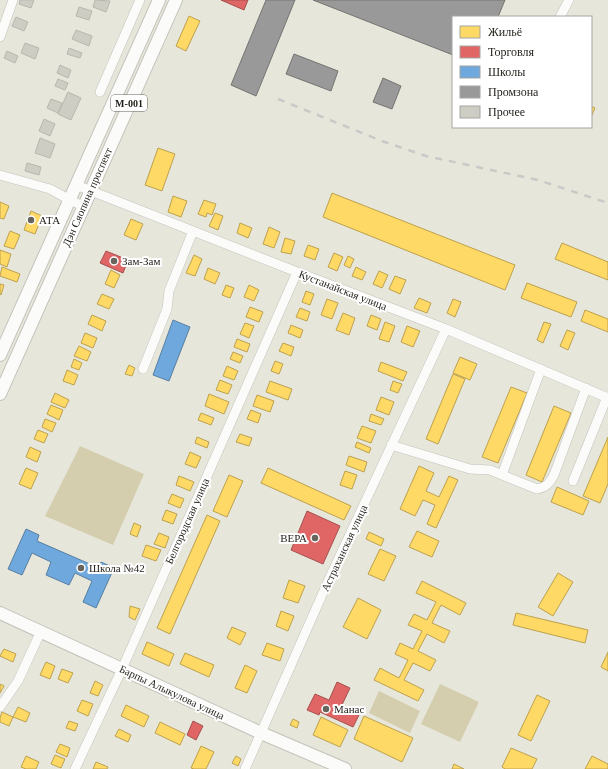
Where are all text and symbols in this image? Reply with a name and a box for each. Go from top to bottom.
legend [452,16,592,128]
text: Жильё [488,25,522,39]
text: Торговля [488,45,535,59]
text: Школы [488,65,525,79]
text: Промзона [488,85,539,99]
road number: M-001 [111,95,147,111]
text: Прочее [488,105,525,119]
street label: Дэн Сяопина проспект [60,146,114,248]
place label: АТА [39,214,60,226]
marker: АТА [26,215,36,225]
place label: Зам-Зам [122,255,160,267]
marker: Зам-Зам [109,256,119,266]
street label: Кустанайская улица [297,268,389,312]
street label: Белгородская улица [163,476,211,566]
street label: Астраханская улица [319,503,369,593]
place label: ВЕРА [280,532,307,544]
marker: ВЕРА [310,533,320,543]
place label: Школа №42 [89,562,145,574]
marker: Школа №42 [76,563,86,573]
street label: Барпы Алыкулова улица [118,662,227,722]
place label: Манас [334,703,364,715]
marker: Манас [321,704,331,714]

